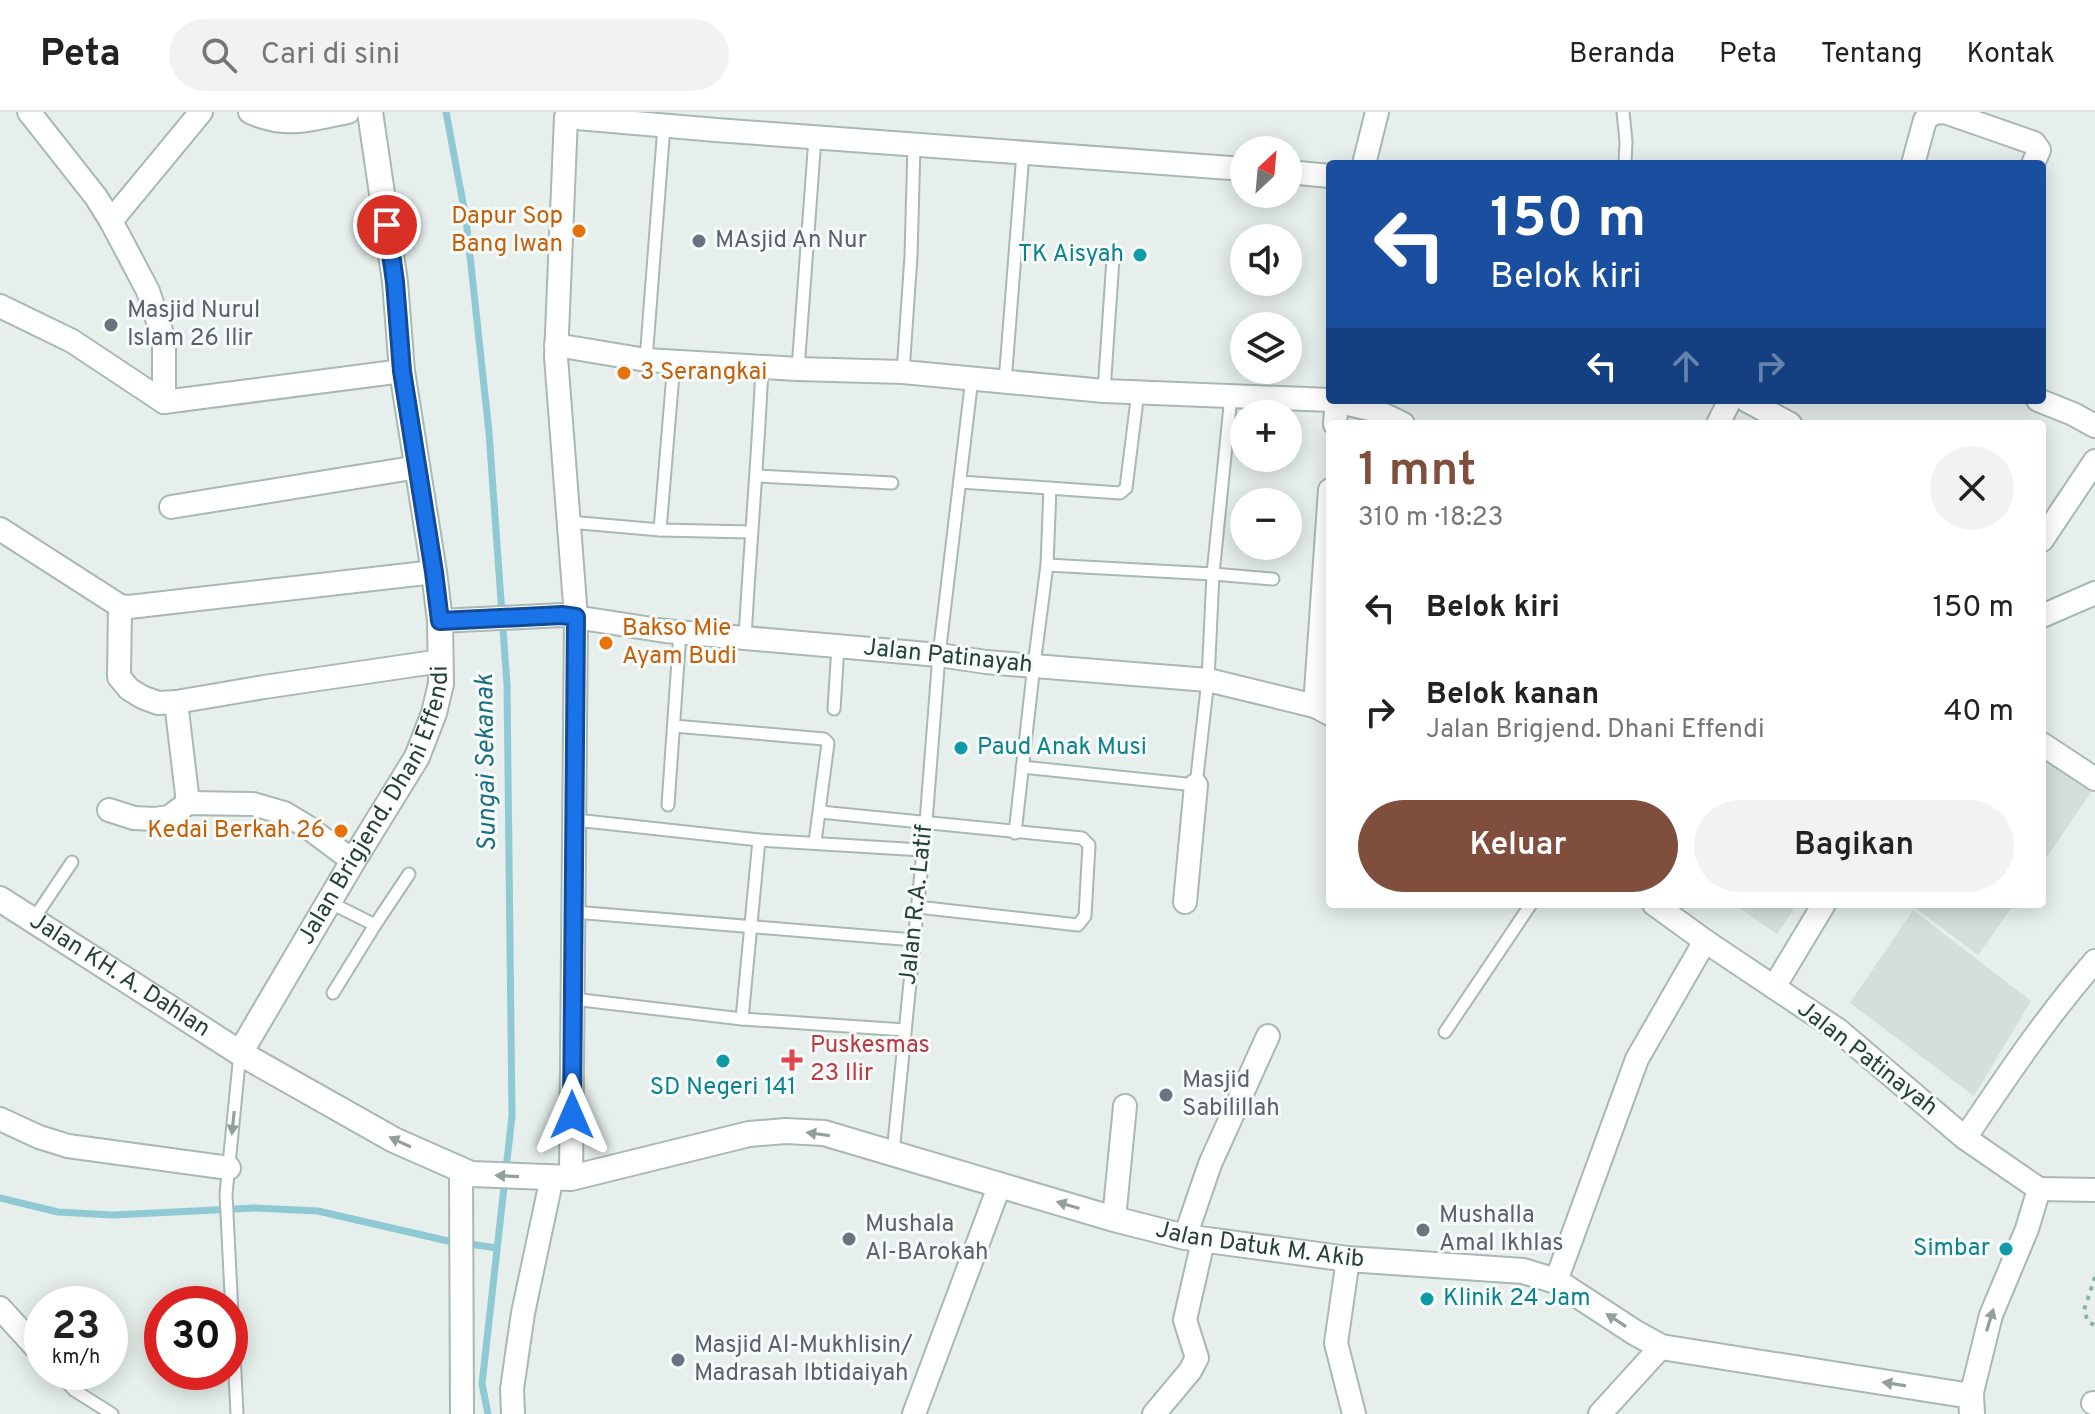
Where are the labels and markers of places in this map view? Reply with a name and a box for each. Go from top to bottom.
pin [353,191,421,259]
place label: Dapur Sop Bang Iwan [451,202,563,260]
marker: Dapur Sop Bang Iwan [570,222,588,240]
place label: MAsjid An Nur [715,226,867,256]
marker: MAsjid An Nur [690,232,708,250]
place label: TK Aisyah [1018,240,1124,270]
marker: TK Aisyah [1131,246,1149,264]
place label: Masjid Nurul Islam 26 Ilir [127,296,260,354]
marker: Masjid Nurul Islam 26 Ilir [102,316,120,334]
place label: 3 Serangkai [640,358,767,388]
marker: 3 Serangkai [615,364,633,382]
place label: Bakso Mie Ayam Budi [622,614,737,672]
marker: Bakso Mie Ayam Budi [597,634,615,652]
place label: Paud Anak Musi [977,733,1147,763]
marker: Paud Anak Musi [952,739,970,757]
place label: Kedai Berkah 26 [147,816,325,846]
marker: Kedai Berkah 26 [332,822,350,840]
place label: Puskesmas 23 Ilir [810,1031,930,1089]
marker: Puskesmas 23 Ilir [781,1049,803,1071]
marker: SD Negeri 141 [714,1052,732,1070]
place label: Masjid Sabilillah [1182,1066,1280,1124]
place label: SD Negeri 141 [650,1073,796,1103]
marker: Masjid Sabilillah [1157,1086,1175,1104]
place label: Mushalla Amal Ikhlas [1439,1201,1564,1259]
place label: Mushala Al-BArokah [865,1210,989,1268]
marker: Mushalla Amal Ikhlas [1414,1221,1432,1239]
marker: Mushala Al-BArokah [840,1230,858,1248]
place label: Simbar [1913,1234,1990,1264]
marker: Simbar [1997,1240,2015,1258]
place label: Klinik 24 Jam [1443,1284,1591,1314]
marker: Klinik 24 Jam [1418,1290,1436,1308]
place label: Masjid Al-Mukhlisin/ Madrasah Ibtidaiyah [694,1331,913,1389]
marker: Masjid Al-Mukhlisin/ Madrasah Ibtidaiyah [669,1351,687,1369]

